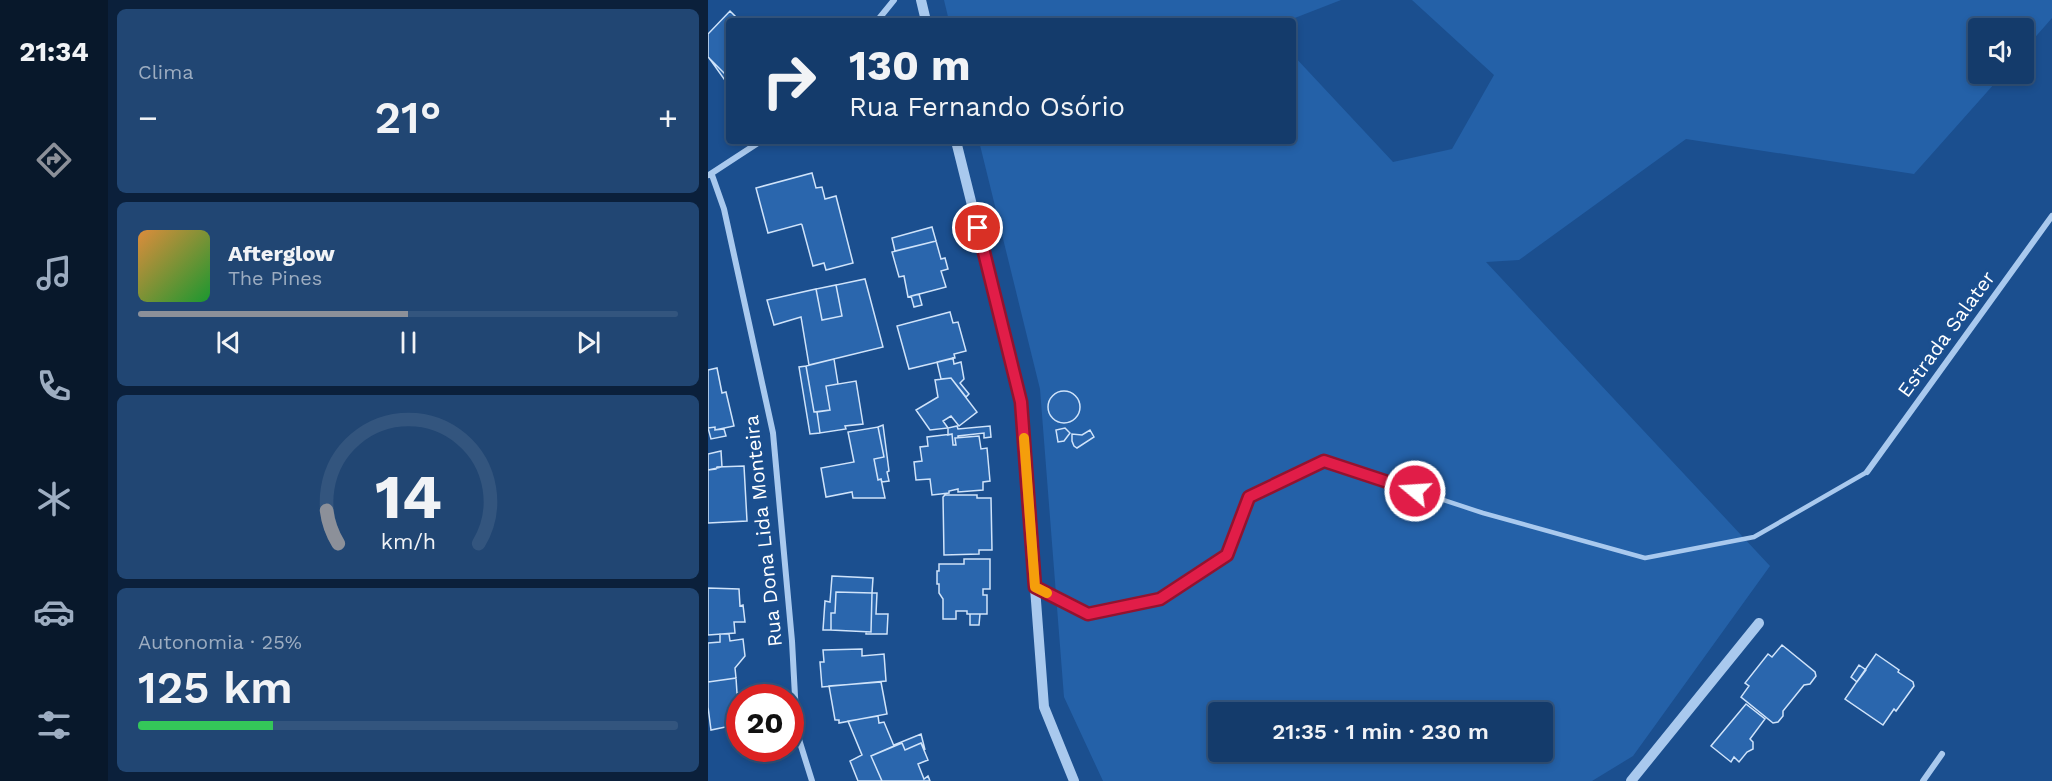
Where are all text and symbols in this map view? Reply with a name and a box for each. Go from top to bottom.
map controls [1968,18,2034,84]
button: sound [1968,18,2034,84]
text: 21:34 [19,36,89,68]
text: 130 m [849,41,971,90]
icon: right [750,42,828,120]
text: Clima [138,60,194,84]
text: 21° [374,91,442,144]
text: Rua Fernando Osório [849,91,1125,123]
text: − [138,98,158,137]
text: + [658,98,678,137]
icon: directions [33,139,75,181]
pin [952,202,1003,253]
icon: arrive [961,211,994,244]
text: Afterglow [228,241,335,266]
icon: music [33,252,75,294]
text: The Pines [228,266,322,290]
street label: Estrada Salater [1892,266,2000,402]
icon: previous [212,326,245,359]
icon: pause [392,326,425,359]
icon: next [572,326,605,359]
icon: phone [33,365,75,407]
street label: Rua Dona Lida Monteira [739,414,787,648]
position arrow [1383,459,1447,523]
text: 14 [374,460,442,533]
icon: climate [33,478,75,520]
text: km/h [380,529,436,554]
icon: car [33,591,75,633]
text: Autonomia · 25% [138,630,302,654]
text: 125 km [138,661,293,714]
speed limit sign: 20 [726,684,804,762]
icon: filters [33,704,75,746]
text: 21:35 · 1 min · 230 m [1272,719,1489,744]

